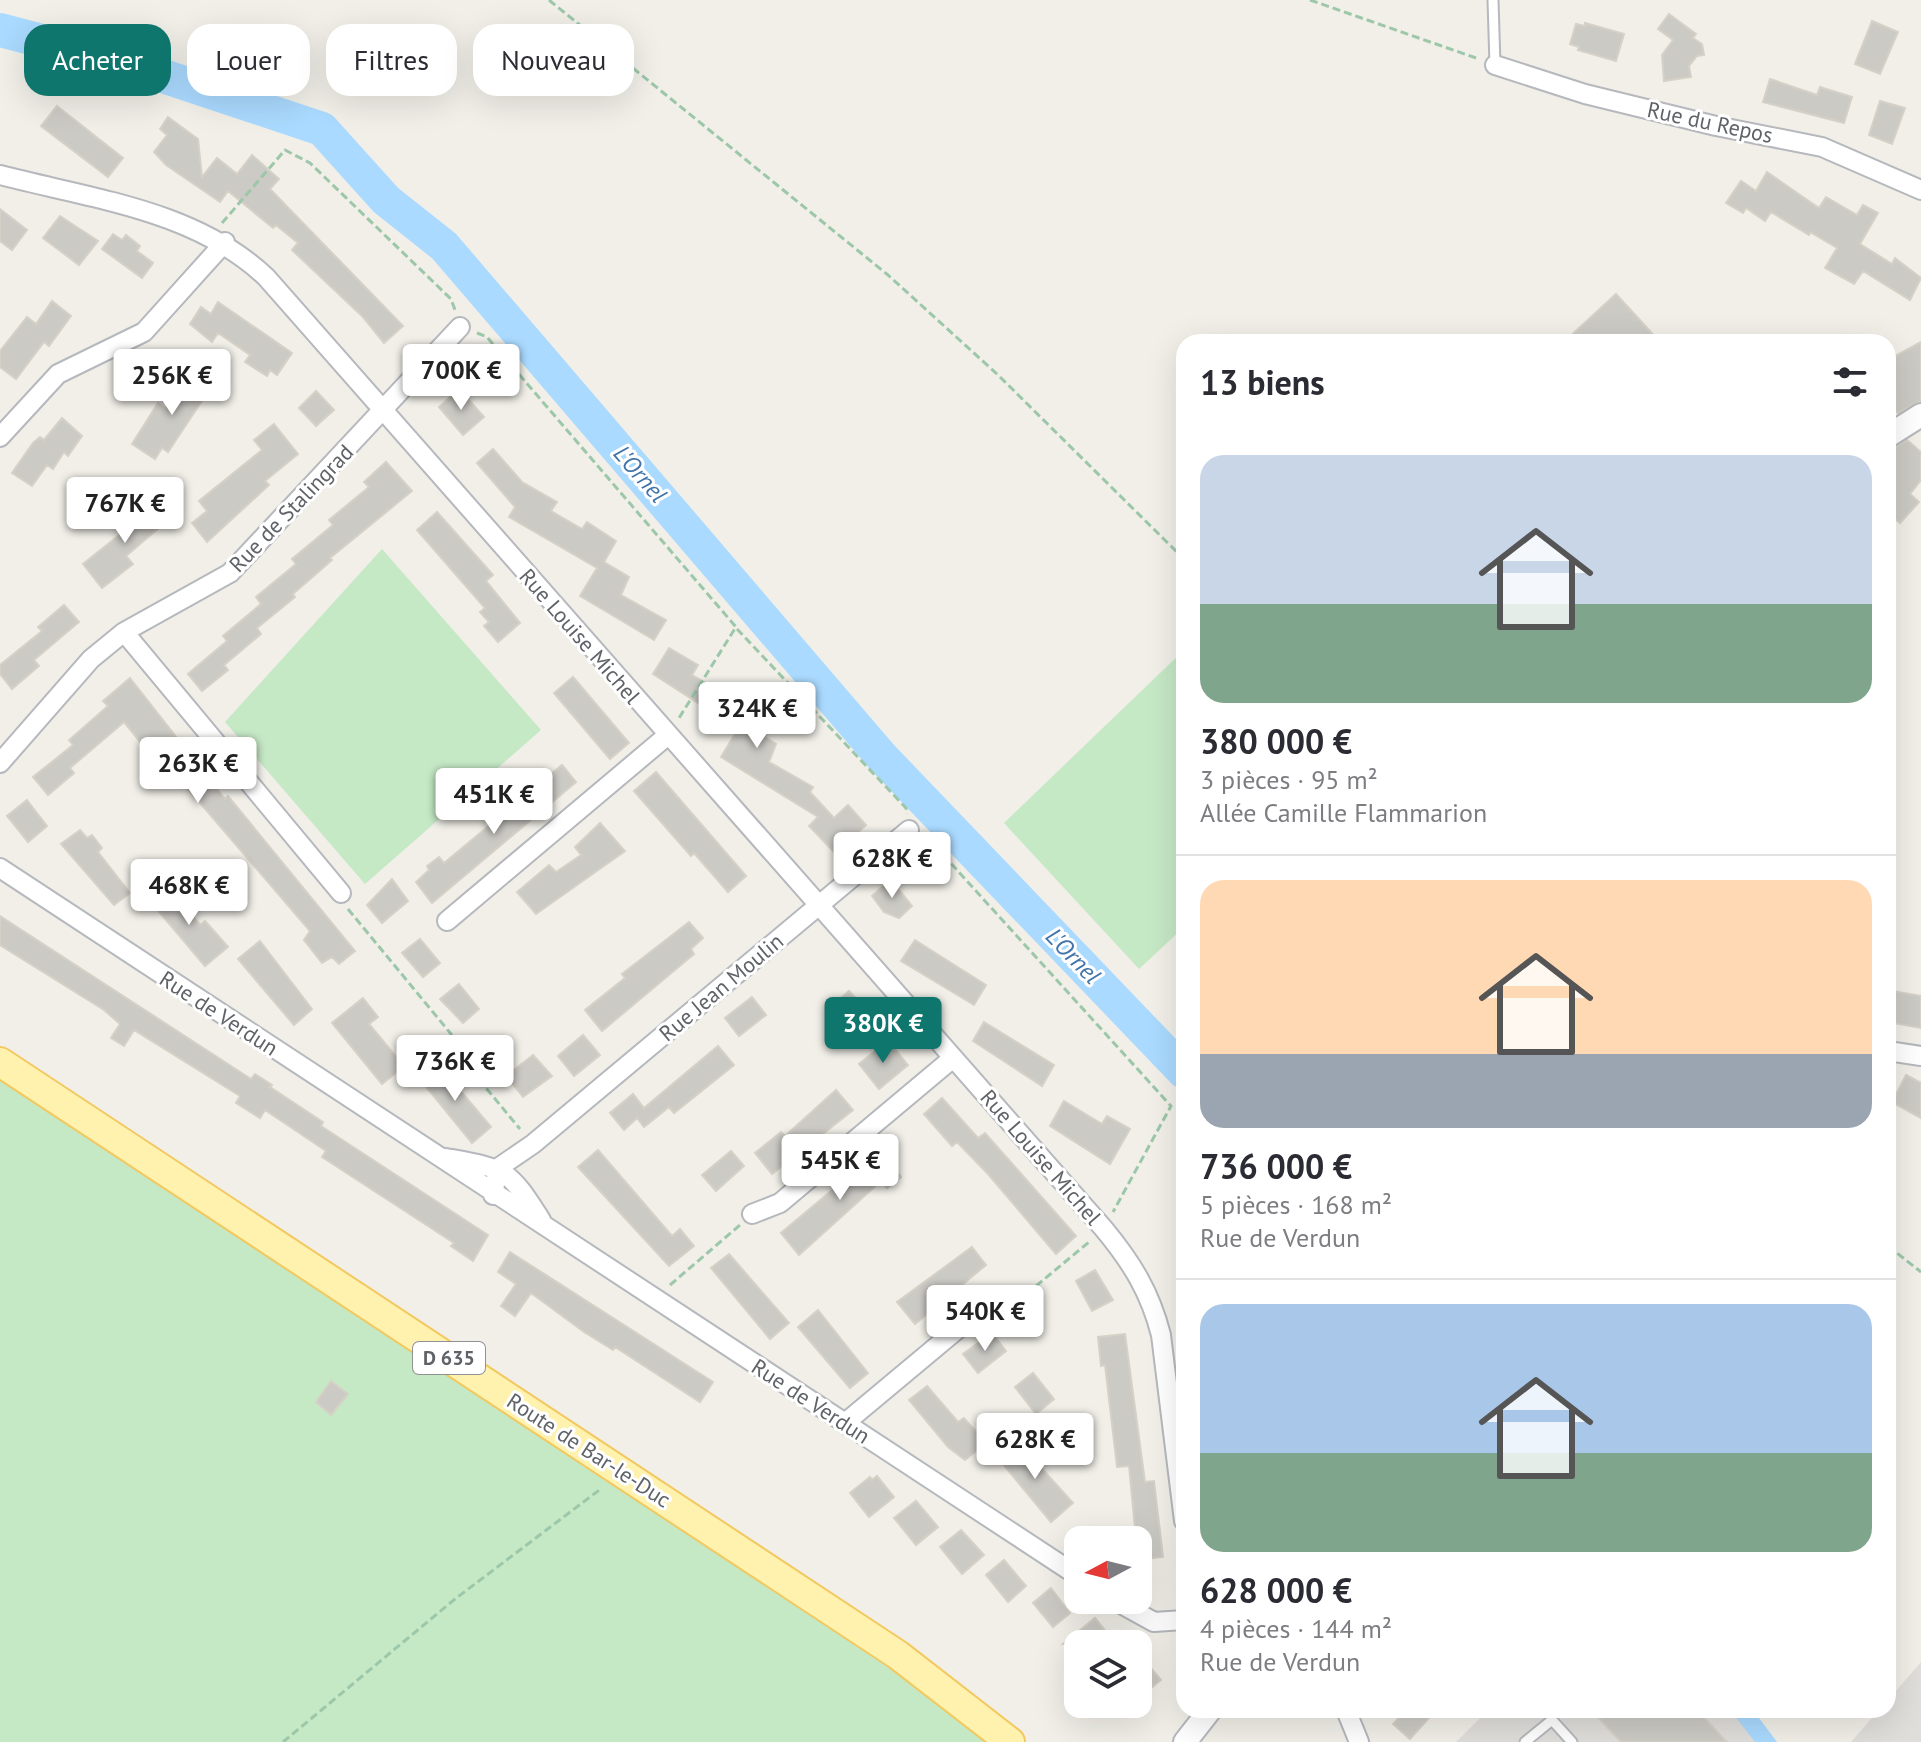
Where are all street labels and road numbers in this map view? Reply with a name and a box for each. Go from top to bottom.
street label: Rue du Repos [1645,95,1775,149]
street label: Rue de Stalingrad [223,438,359,578]
street label: Rue Louise Michel [513,562,647,710]
street label: Rue Jean Moulin [653,927,789,1047]
street label: Rue de Verdun [155,964,283,1062]
street label: Rue Louise Michel [974,1083,1108,1231]
road number: D 635 [413,1342,485,1374]
street label: Rue de Verdun [747,1352,875,1450]
street label: Route de Bar-le-Duc [502,1387,676,1513]

